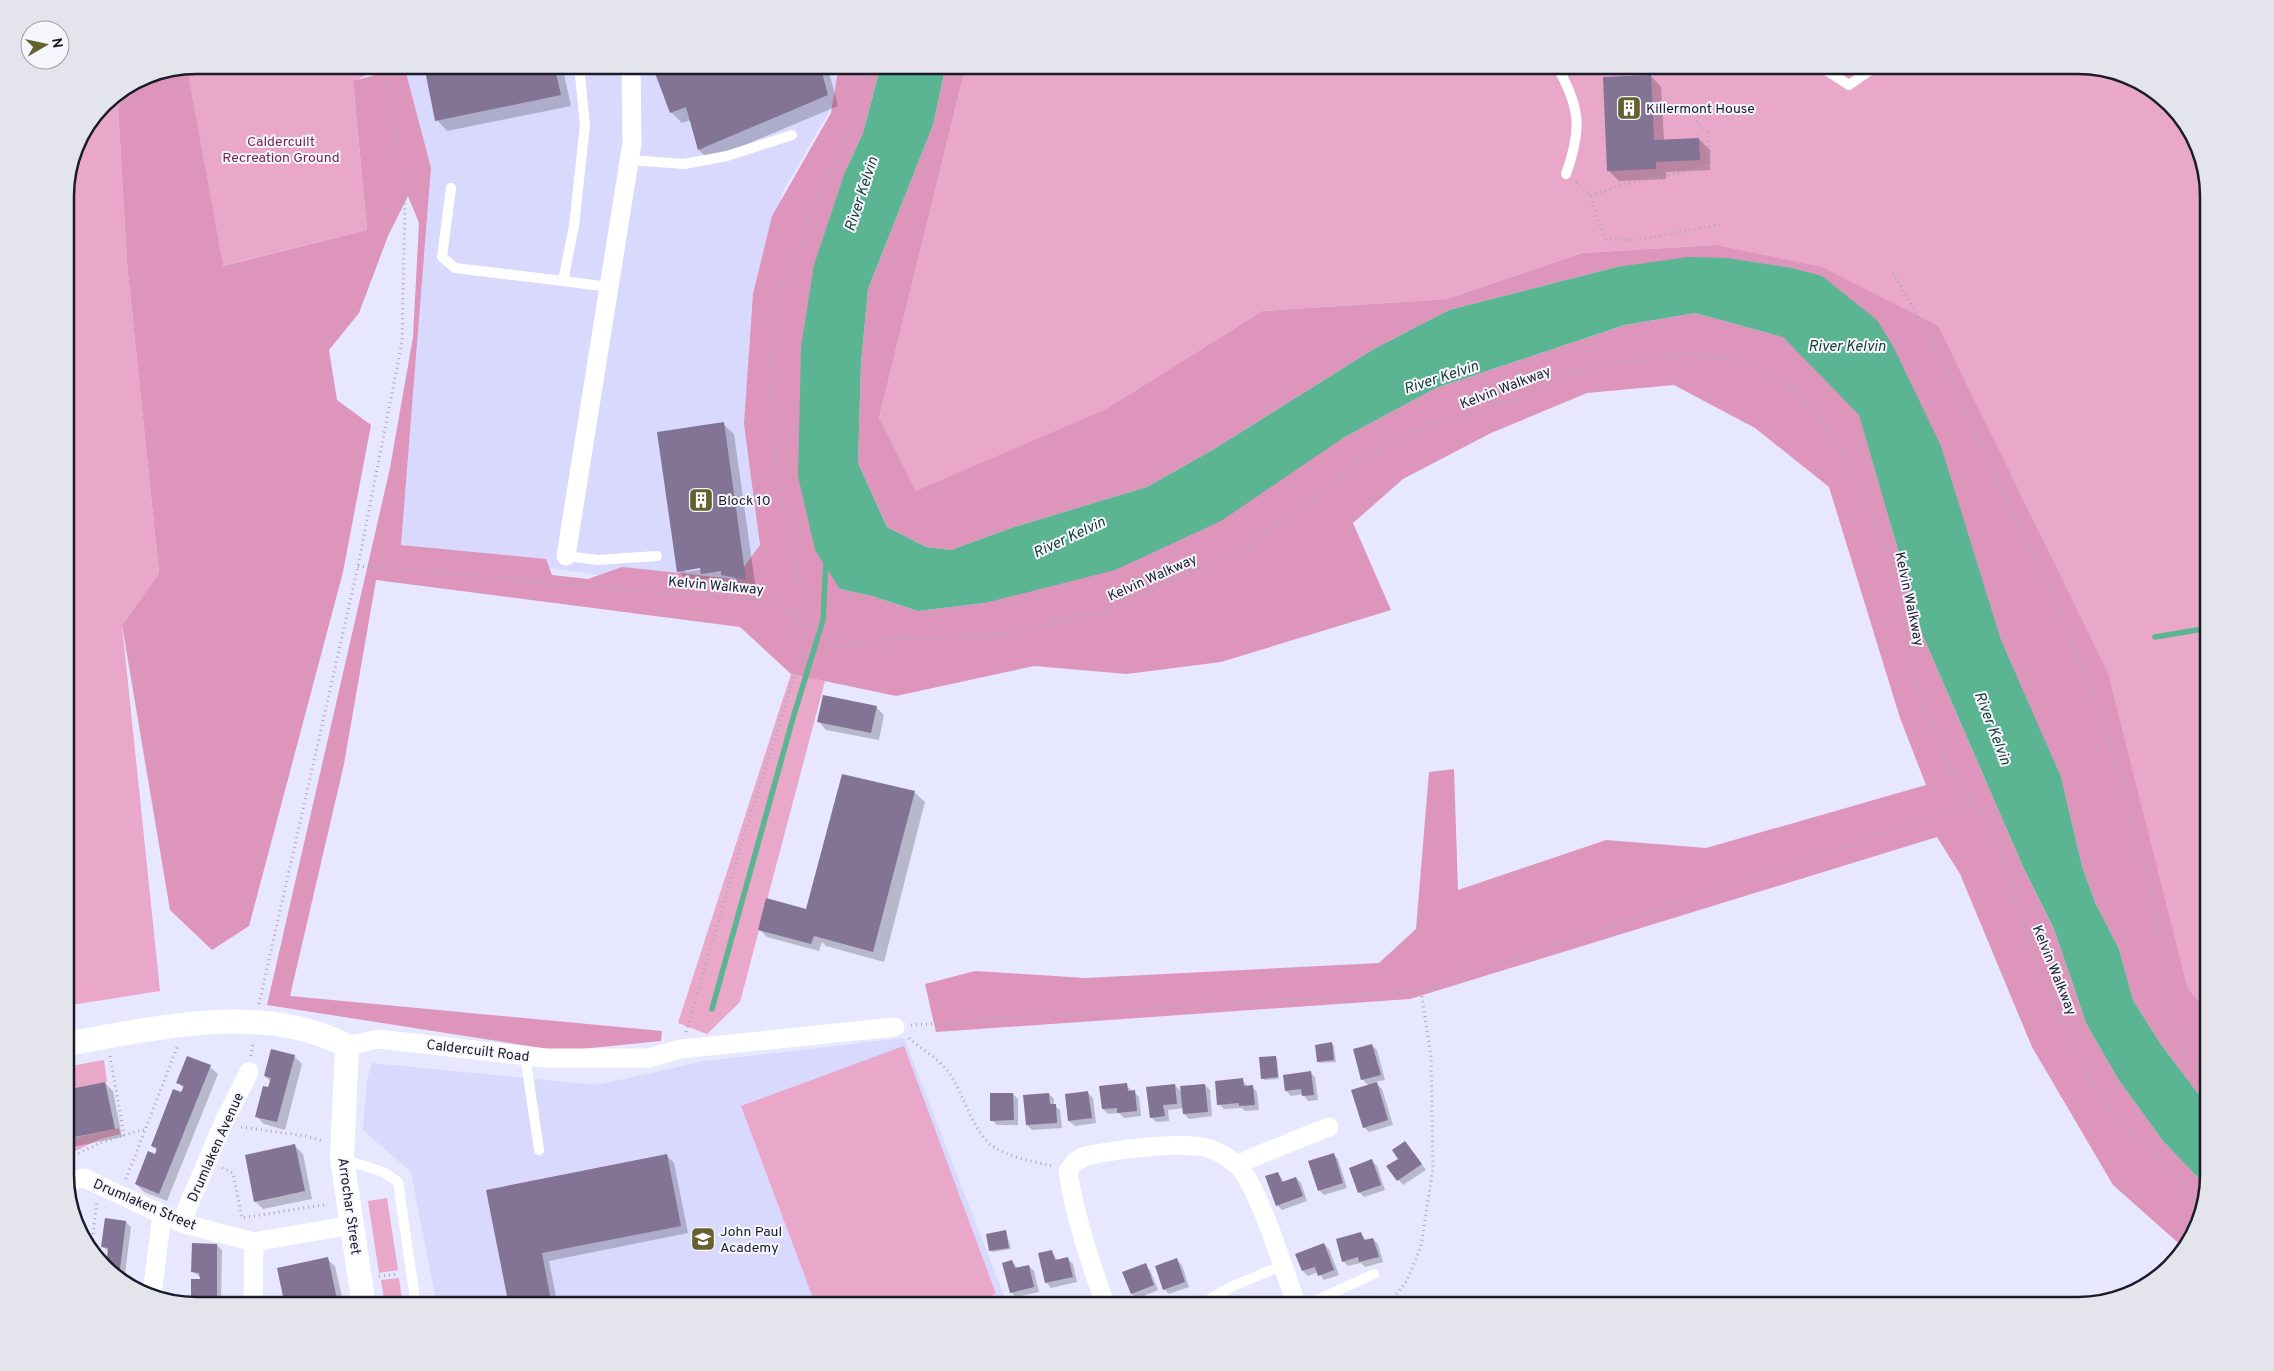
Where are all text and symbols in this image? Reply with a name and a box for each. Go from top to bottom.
north arrow [20,20,70,70]
text: N [47,37,66,50]
building icon: Killermont House [1616,95,1642,121]
place label: Killermont House [1646,101,1755,118]
park label: Caldercuilt Recreation Ground [222,134,340,167]
water label: River Kelvin [841,155,883,234]
water label: River Kelvin [1808,338,1886,357]
water label: River Kelvin [1402,357,1481,399]
street label: Kelvin Walkway [1458,363,1553,414]
building icon: Block 10 [688,487,714,513]
place label: Block 10 [718,493,771,510]
water label: River Kelvin [1031,513,1109,563]
street label: Kelvin Walkway [1105,551,1200,606]
street label: Kelvin Walkway [1890,551,1927,648]
street label: Kelvin Walkway [667,574,764,599]
water label: River Kelvin [1969,689,2014,768]
street label: Kelvin Walkway [2028,923,2079,1018]
street label: Caldercuilt Road [425,1037,530,1066]
street label: Drumlaken Avenue [185,1090,248,1205]
street label: Arrochar Street [333,1157,364,1256]
street label: Drumlaken Street [90,1176,198,1235]
place label: John Paul Academy [720,1224,782,1257]
school or university icon: John Paul Academy [690,1226,716,1252]

